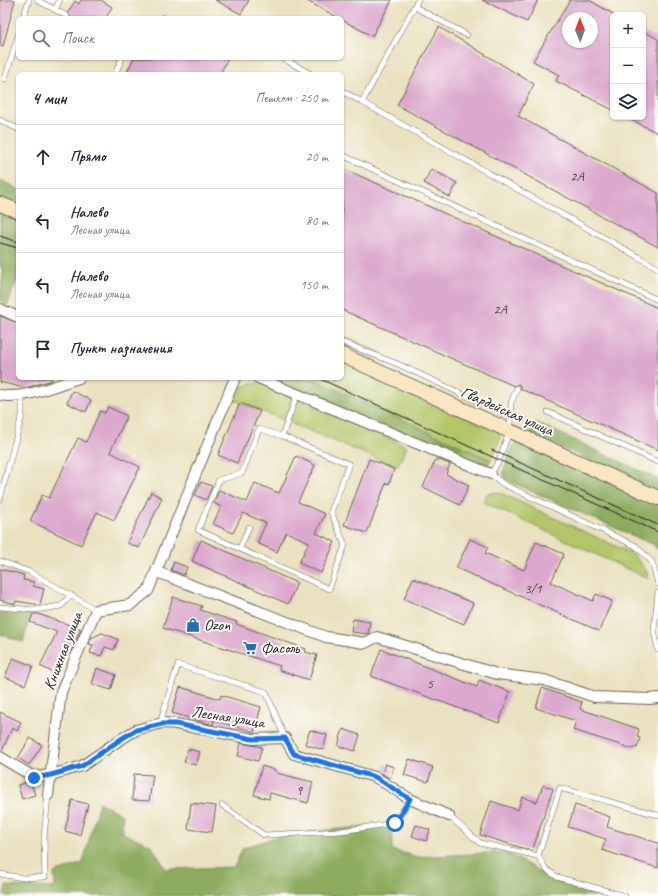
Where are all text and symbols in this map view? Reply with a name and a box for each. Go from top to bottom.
north arrow [562,12,598,48]
map controls [610,12,646,120]
button: + [610,12,646,48]
search box [16,16,344,60]
icon: search [30,27,52,49]
text: Поиск [62,29,94,48]
button: − [610,48,646,84]
button: layers [610,84,646,120]
text: 4 мин [32,88,67,109]
text: Пешком · 250 m [255,90,328,106]
icon: ahead [32,146,54,168]
text: Прямо [70,147,106,166]
text: 20 m [306,149,328,165]
house number: 2А [570,168,585,185]
text: Налево [70,203,108,222]
icon: left [32,210,54,232]
text: 80 m [306,213,328,229]
text: Лесная улица [70,222,129,238]
text: Налево [70,267,108,286]
icon: left [32,274,54,296]
text: 150 m [300,277,328,293]
text: Лесная улица [70,286,129,302]
house number: 2А [493,301,508,318]
icon: arrive [32,338,54,360]
text: Пункт назначения [70,339,172,358]
street label: Гвардейская улица [458,382,558,441]
house number: 3/1 [524,580,542,597]
street label: Книжная улица [39,608,88,693]
place label: Ozon [204,615,231,635]
shop icon: Ozon [185,617,201,633]
place label: Фасоль [261,638,300,658]
supermarket icon: Фасоль [242,640,258,656]
house number: 5 [427,675,434,692]
street label: Лесная улица [190,701,267,733]
route end [25,769,43,787]
house number: 9 [296,782,304,799]
route start [386,814,404,832]

